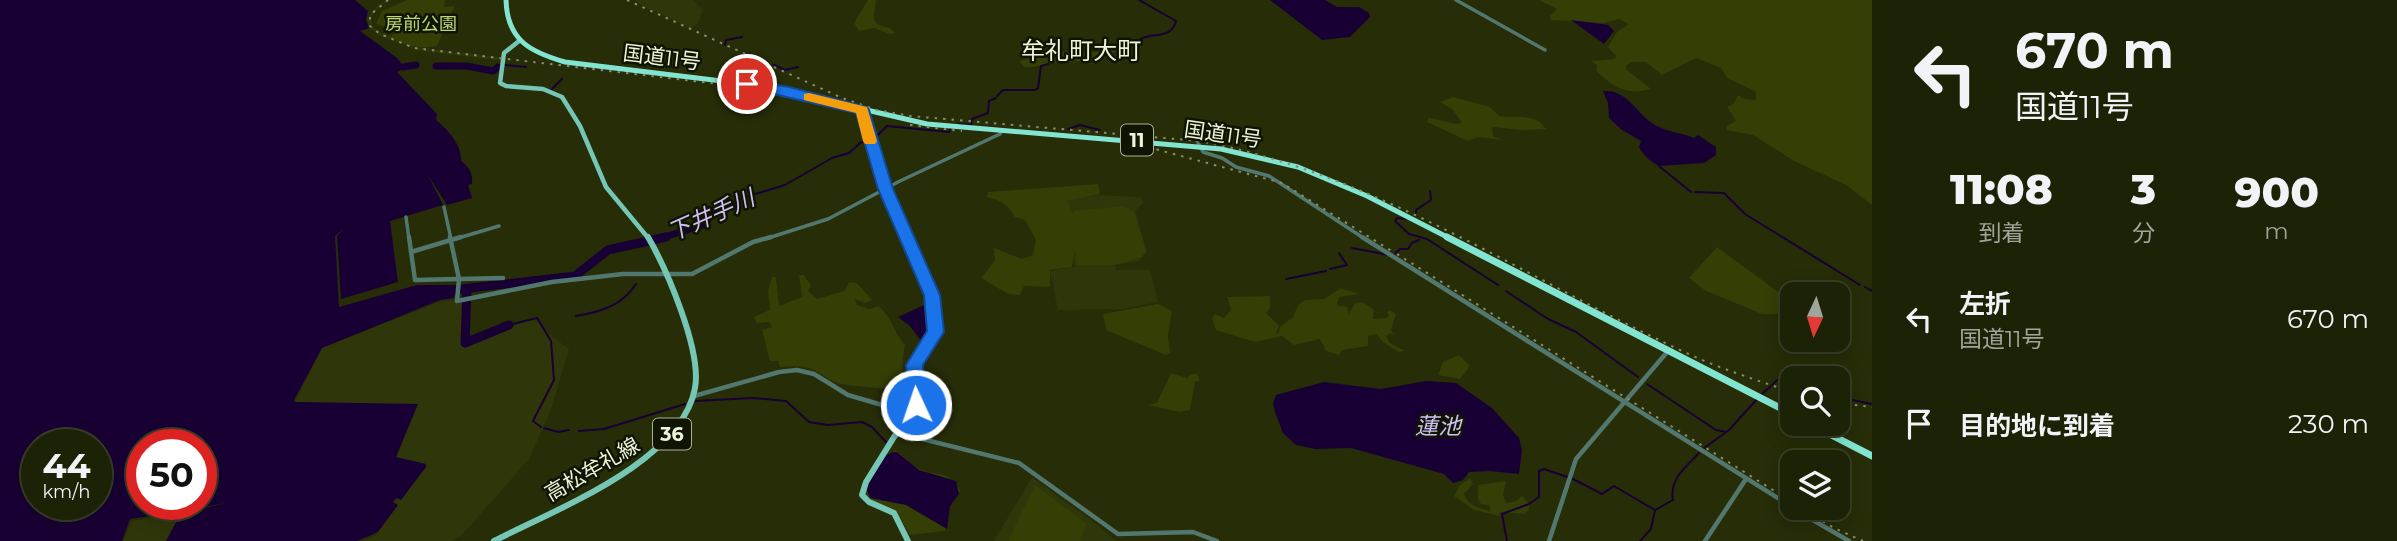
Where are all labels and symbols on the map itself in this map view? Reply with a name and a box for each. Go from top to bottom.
park label: 房前公園 [385,13,457,35]
district label: 牟礼町大町 [1021,36,1141,65]
street label: 国道11号 [622,40,702,74]
pin [717,54,777,114]
street label: 国道11号 [1183,116,1263,152]
road number: 11 [1121,124,1153,156]
water label: 下井手川 [663,182,761,246]
north arrow [1780,282,1850,352]
position arrow [879,368,953,442]
water label: 蓮池 [1415,412,1463,440]
road number: 36 [653,418,691,449]
speed limit sign: 50 [126,429,217,520]
street label: 高松牟礼線 [540,432,644,506]

